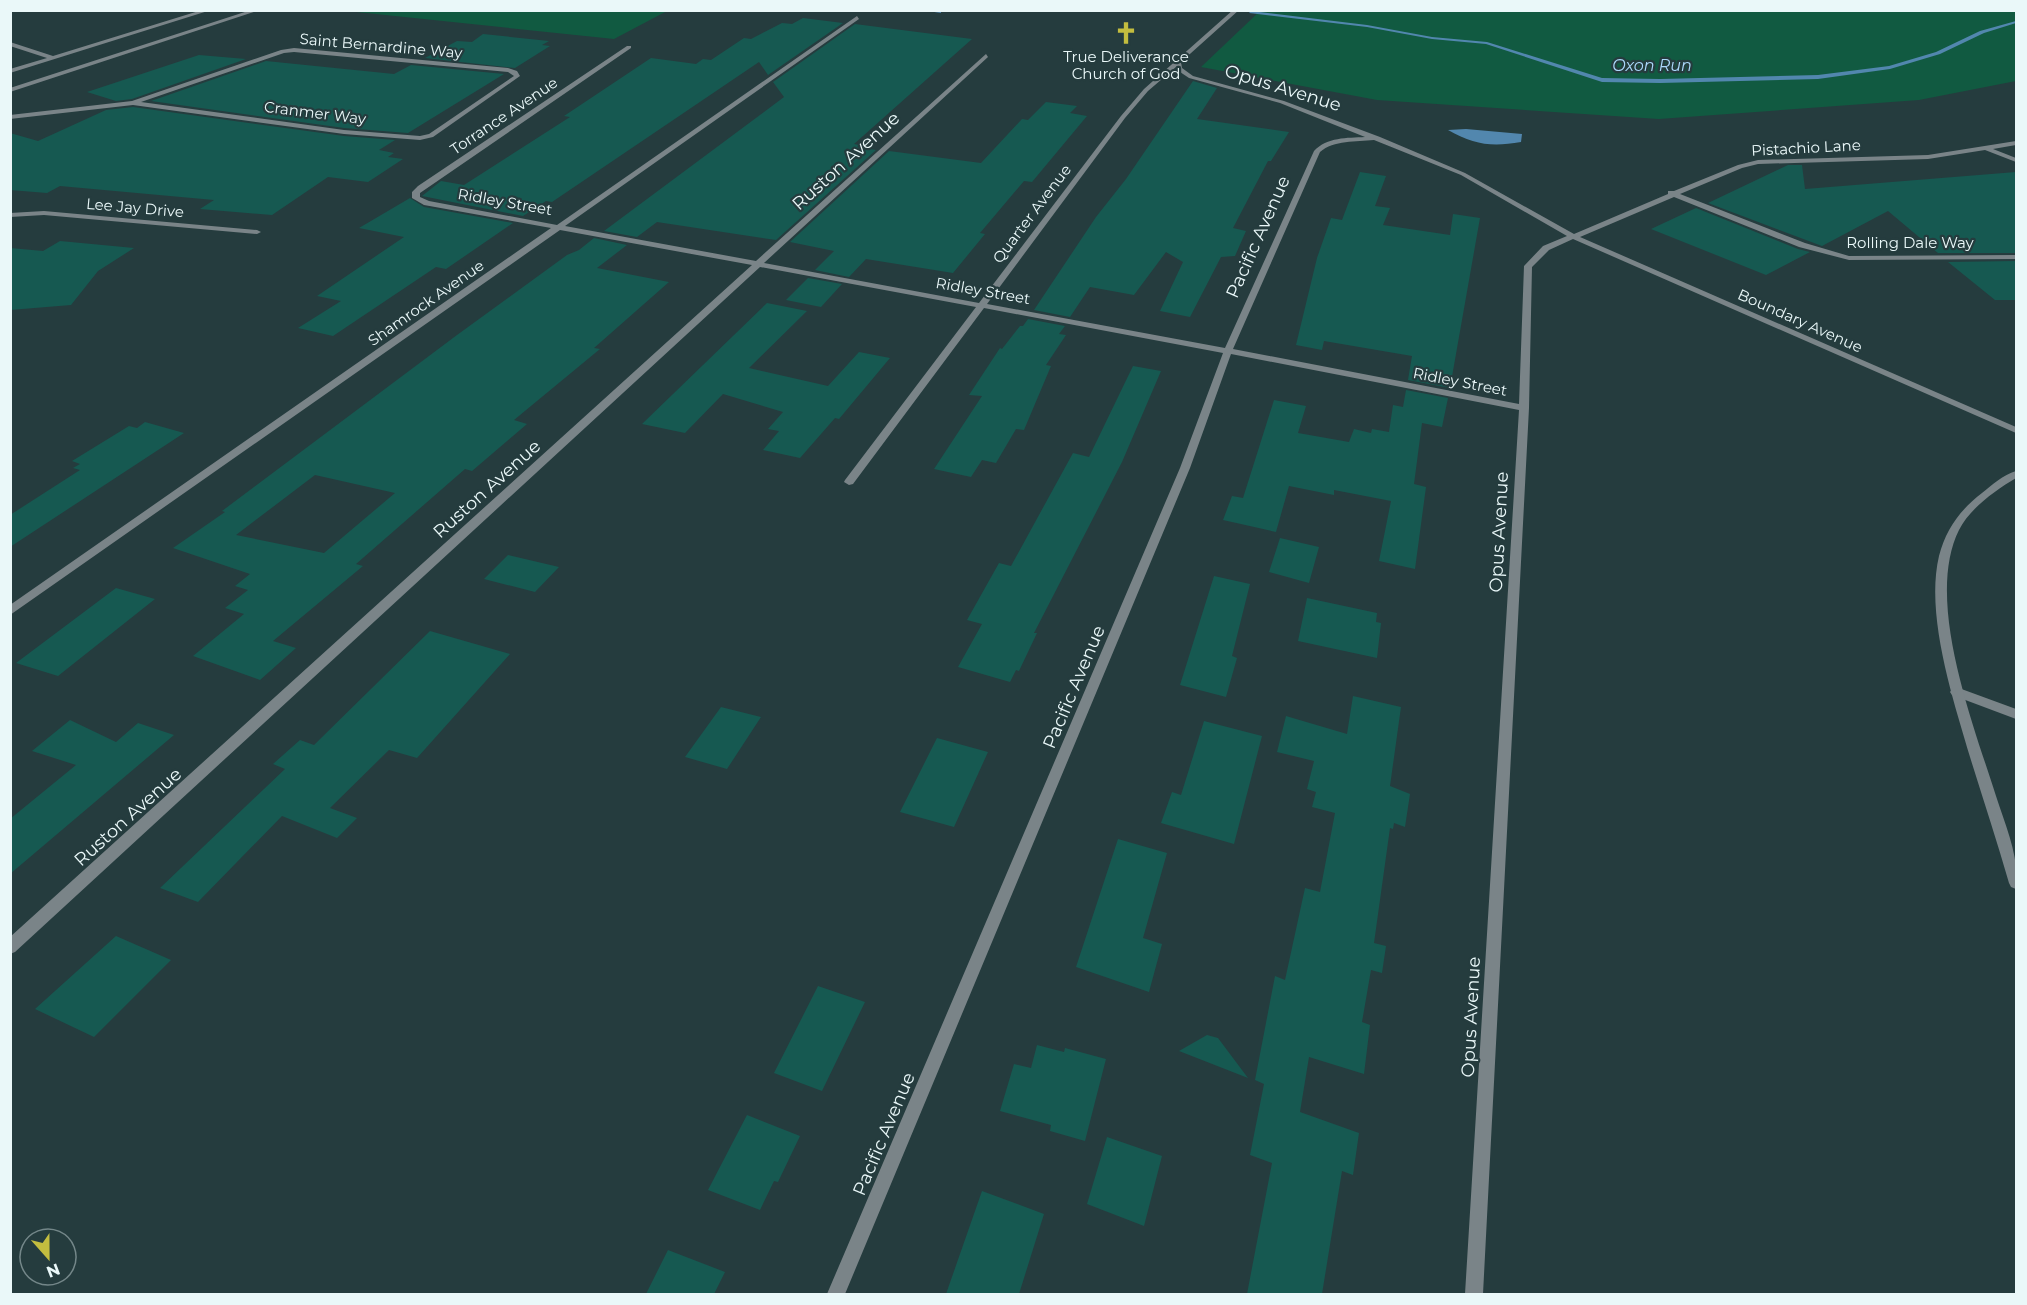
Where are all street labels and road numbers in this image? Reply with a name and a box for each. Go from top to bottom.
street label: Saint Bernardine Way [299,29,464,62]
street label: Opus Avenue [1222,60,1344,116]
street label: Torrance Avenue [446,73,561,159]
street label: Cranmer Way [263,97,368,128]
street label: Ruston Avenue [788,107,904,215]
street label: Pistachio Lane [1751,135,1861,160]
street label: Quarter Avenue [988,160,1075,267]
street label: Pacific Avenue [1221,172,1295,302]
street label: Ridley Street [456,184,554,219]
street label: Lee Jay Drive [85,194,185,221]
street label: Rolling Dale Way [1846,233,1975,252]
street label: Shamrock Avenue [364,255,487,350]
street label: Ridley Street [934,273,1032,308]
street label: Boundary Avenue [1735,285,1866,357]
street label: Ridley Street [1411,363,1509,400]
street label: Ruston Avenue [429,435,545,543]
street label: Opus Avenue [1485,471,1513,593]
street label: Pacific Avenue [1038,622,1110,752]
street label: Ruston Avenue [70,763,186,871]
street label: Opus Avenue [1457,956,1485,1078]
street label: Pacific Avenue [848,1069,920,1199]

